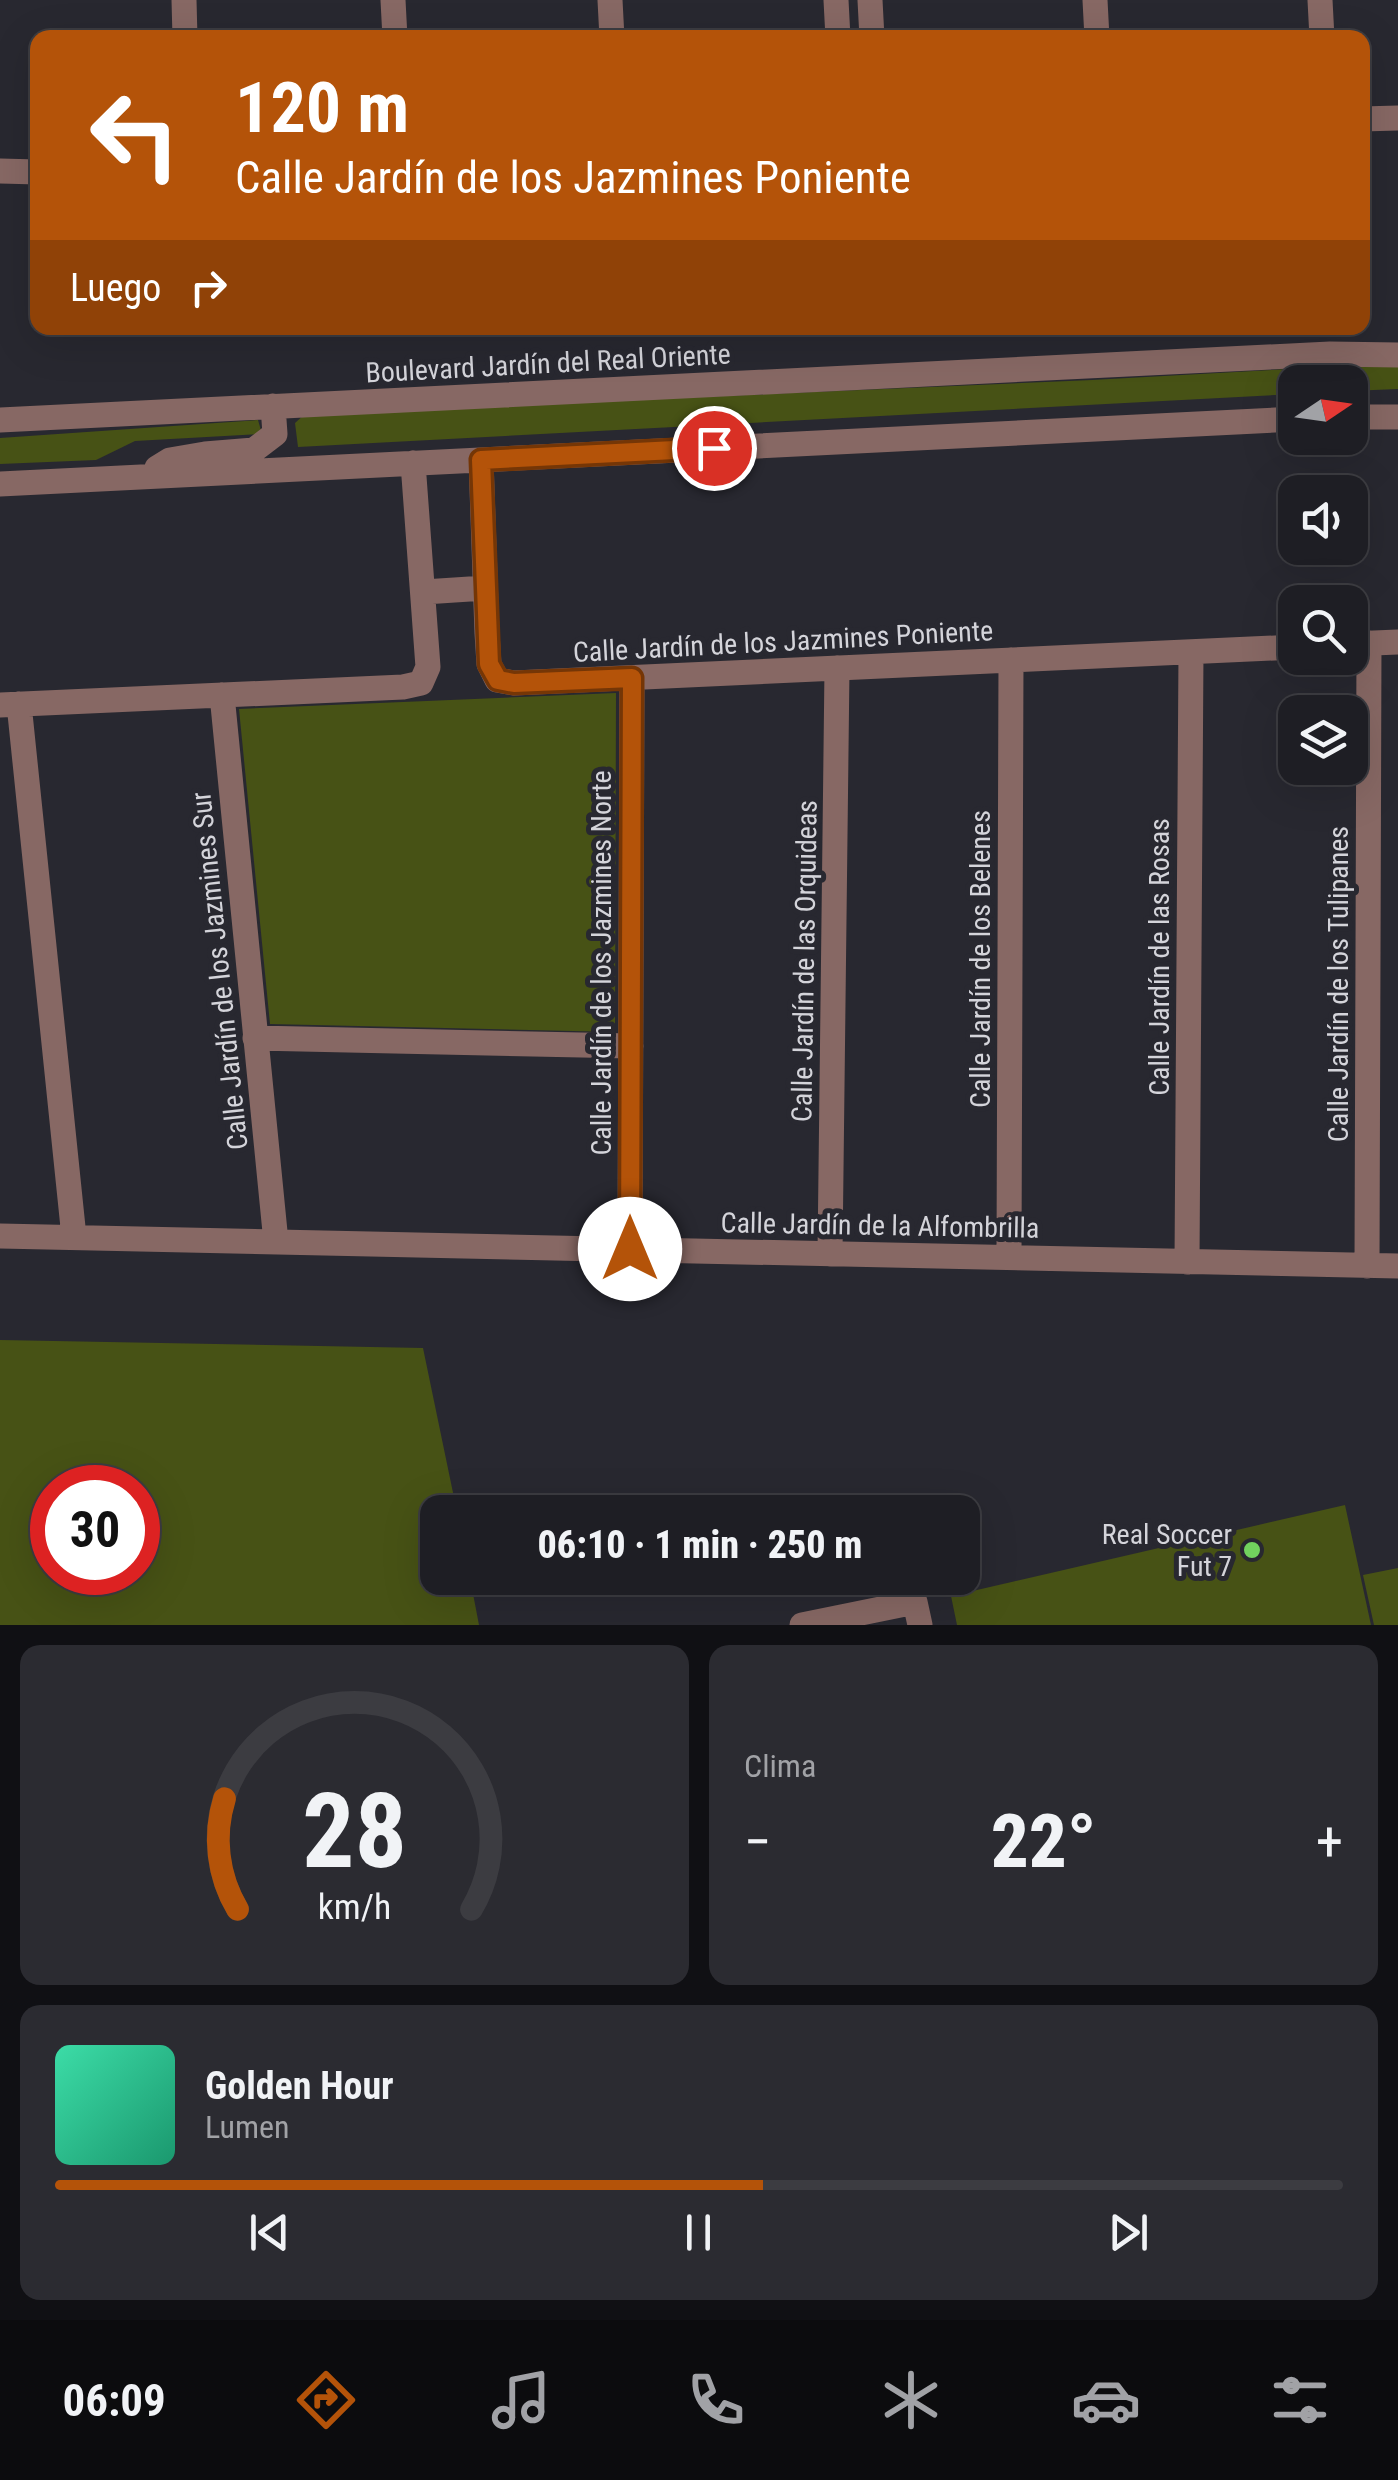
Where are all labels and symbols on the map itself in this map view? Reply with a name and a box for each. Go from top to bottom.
street label: Boulevard Jardín del Real Oriente [365,337,731,390]
north arrow [1278,365,1368,455]
pin [672,406,757,491]
street label: Calle Jardín de los Jazmines Poniente [572,614,994,669]
street label: Calle Jardín de los Jazmines Norte [585,770,618,1156]
street label: Calle Jardín de los Jazmines Sur [184,790,255,1152]
street label: Calle Jardín de las Orquideas [785,800,824,1122]
street label: Calle Jardín de los Belenes [964,810,997,1108]
street label: Calle Jardín de las Rosas [1143,818,1176,1096]
street label: Calle Jardín de los Tulipanes [1322,826,1355,1142]
position arrow [578,1197,682,1301]
street label: Calle Jardín de la Alfombrilla [720,1206,1040,1245]
speed limit sign: 30 [30,1465,160,1595]
place label: Real Soccer Fut 7 [1102,1518,1232,1583]
marker: Real Soccer Fut 7 [1241,1539,1263,1561]

